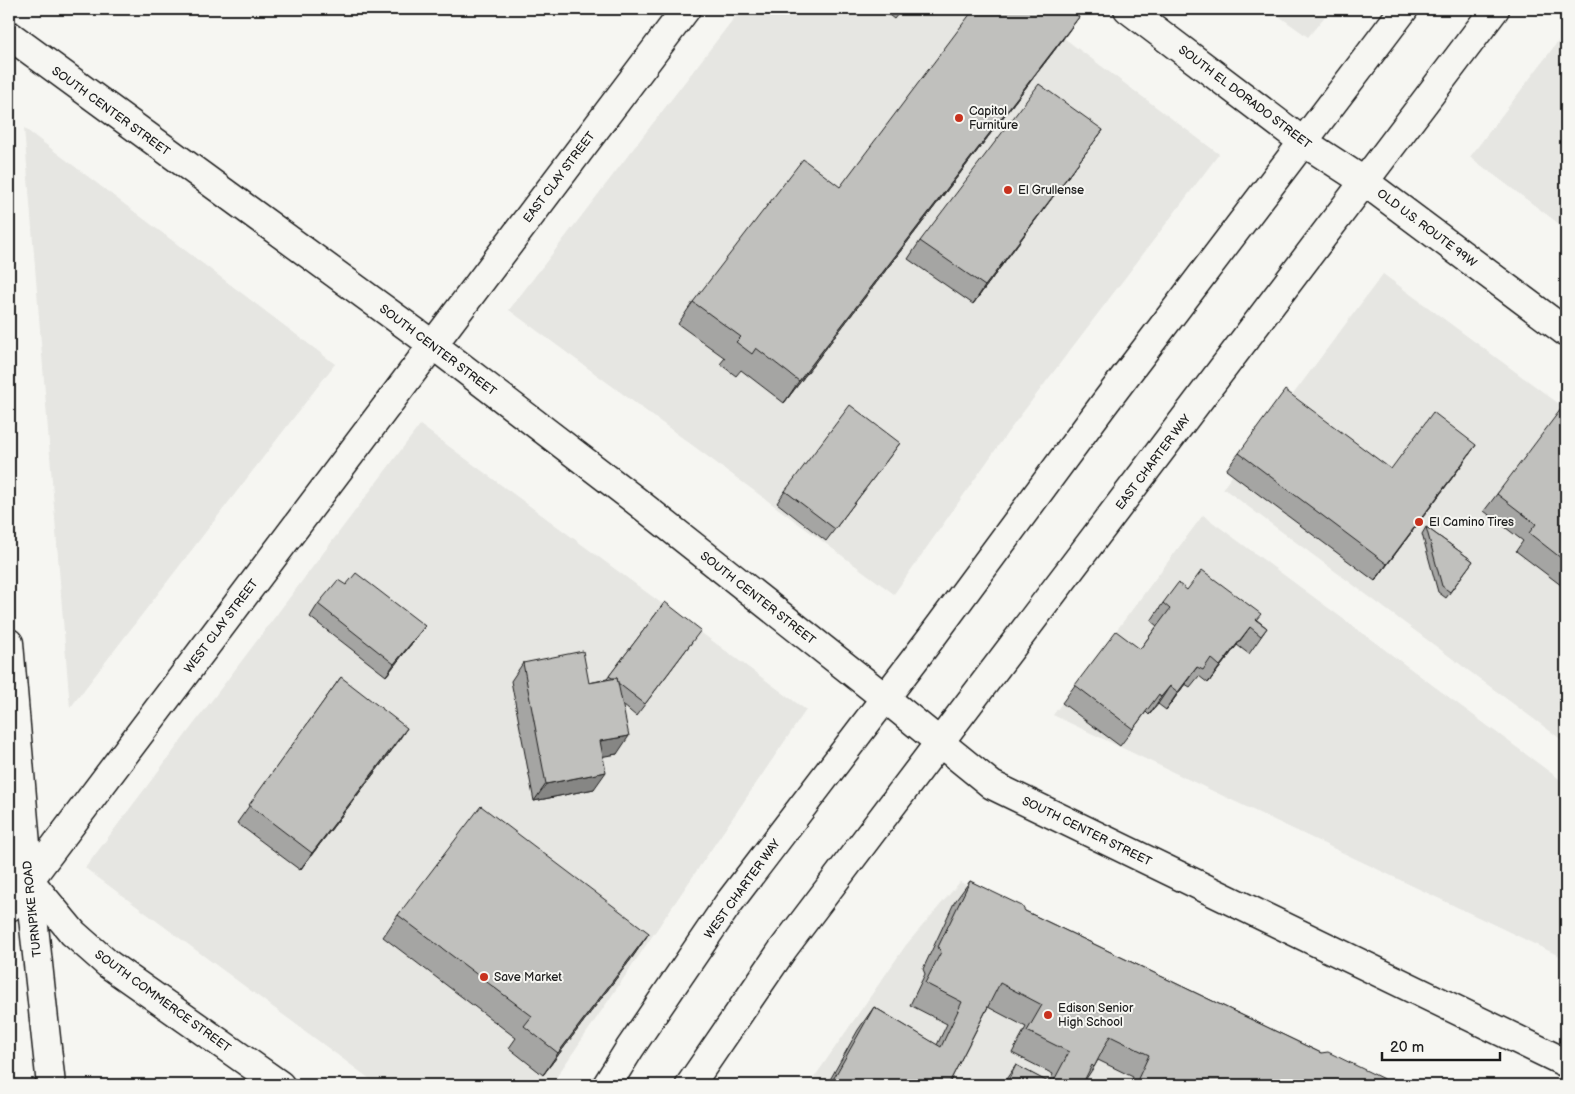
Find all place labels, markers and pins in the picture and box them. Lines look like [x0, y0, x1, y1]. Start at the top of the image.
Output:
place label: Capitol Furniture [969, 104, 1018, 133]
marker: Capitol Furniture [953, 112, 965, 124]
place label: El Grullense [1018, 183, 1084, 198]
marker: El Grullense [1002, 184, 1014, 196]
place label: El Camino Tires [1429, 515, 1514, 530]
marker: El Camino Tires [1413, 516, 1425, 528]
place label: Save Market [494, 970, 562, 985]
marker: Save Market [478, 971, 490, 983]
place label: Edison Senior High School [1058, 1001, 1134, 1030]
marker: Edison Senior High School [1042, 1009, 1054, 1021]

